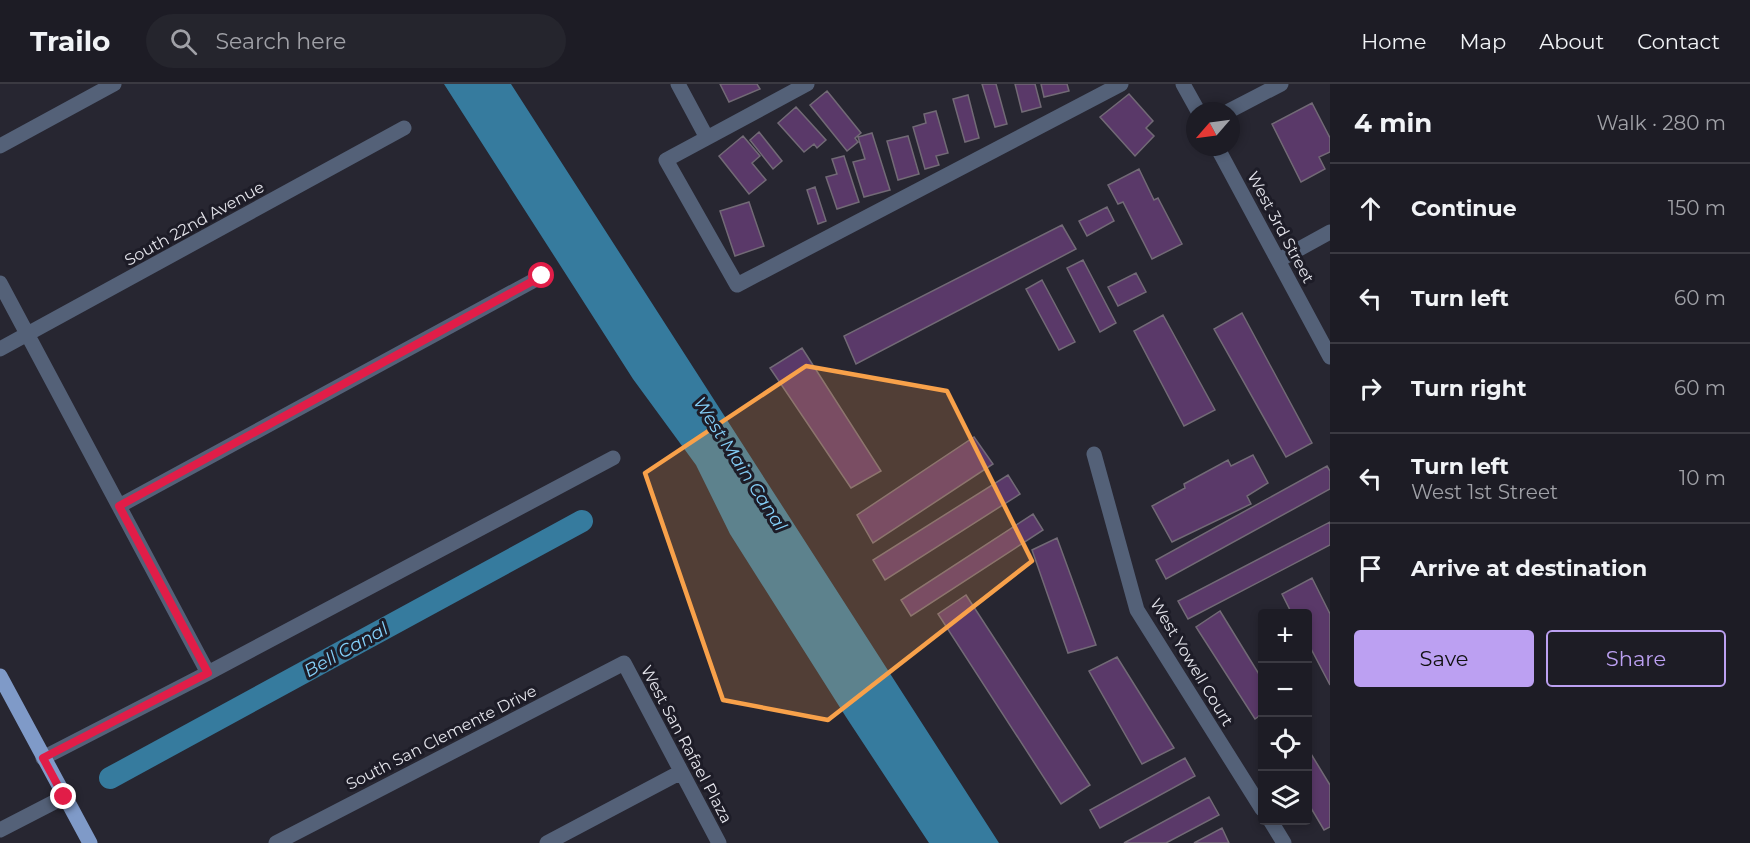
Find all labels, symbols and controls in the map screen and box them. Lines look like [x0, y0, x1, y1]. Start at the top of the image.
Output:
search box [146, 14, 566, 68]
text: Trailo [30, 24, 110, 58]
icon: search [167, 25, 200, 58]
text: Search here [215, 28, 346, 55]
text: Home [1361, 29, 1426, 54]
text: Map [1459, 29, 1506, 54]
text: About [1539, 29, 1604, 54]
text: Contact [1637, 29, 1720, 54]
north arrow [1186, 102, 1240, 156]
text: 4 min [1354, 107, 1432, 139]
text: Walk · 280 m [1596, 111, 1726, 135]
street label: West 3rd Street [1243, 168, 1318, 287]
street label: South 22nd Avenue [121, 177, 267, 270]
icon: ahead [1354, 192, 1387, 225]
text: Continue [1411, 195, 1517, 222]
text: 150 m [1668, 196, 1726, 220]
route start [528, 262, 554, 288]
icon: left [1354, 282, 1387, 315]
text: Turn left [1411, 285, 1509, 312]
text: 60 m [1674, 286, 1726, 310]
icon: right [1354, 372, 1387, 405]
text: Turn right [1411, 375, 1526, 402]
text: 60 m [1674, 376, 1726, 400]
water label: West Main Canal [688, 393, 792, 535]
text: Turn left [1411, 453, 1509, 480]
icon: left [1354, 462, 1387, 495]
text: 10 m [1679, 466, 1726, 490]
text: West 1st Street [1411, 480, 1558, 504]
icon: arrive [1354, 552, 1387, 585]
text: Arrive at destination [1411, 555, 1647, 582]
street label: West Yowell Court [1146, 595, 1237, 730]
map controls [1258, 609, 1312, 825]
button: + [1258, 609, 1312, 663]
water label: Bell Canal [300, 618, 392, 682]
button: Save [1354, 630, 1534, 687]
button: Share [1546, 630, 1726, 687]
street label: West San Rafael Plaza [637, 662, 736, 826]
button: − [1258, 663, 1312, 717]
street label: South San Clemente Drive [343, 681, 540, 794]
button: locate [1258, 717, 1312, 771]
button: layers [1258, 771, 1312, 825]
route end [50, 783, 76, 809]

